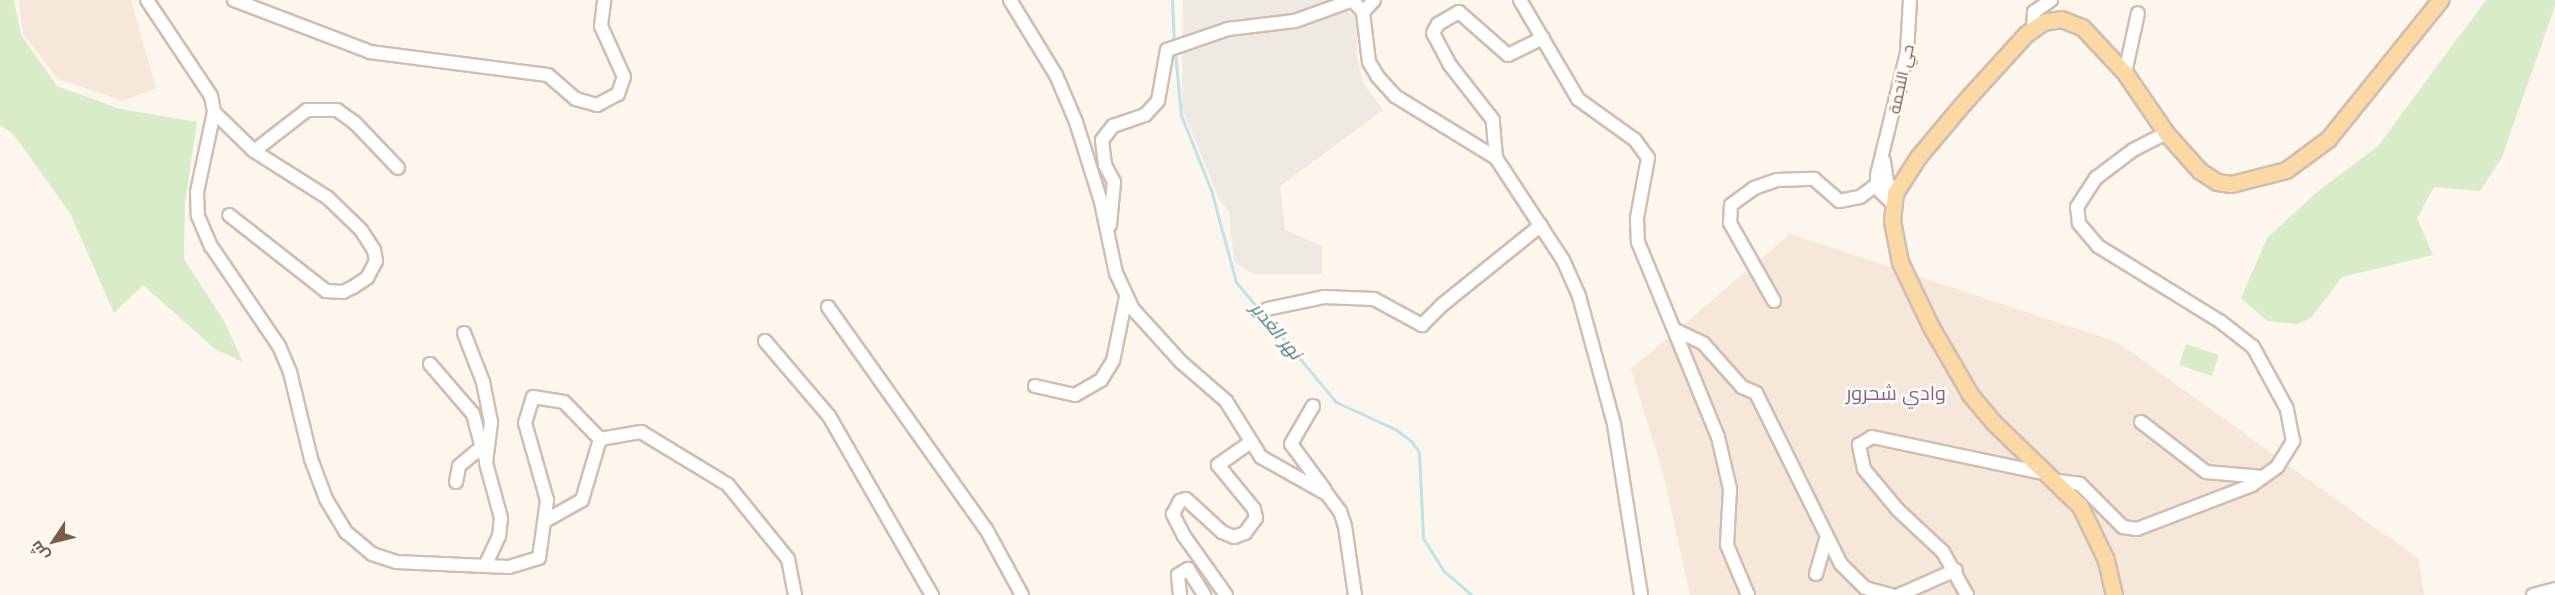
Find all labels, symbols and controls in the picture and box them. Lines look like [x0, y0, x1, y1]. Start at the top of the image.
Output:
street label: حي النجمة [1884, 43, 1918, 115]
water label: نهر الغدير [1246, 298, 1306, 364]
district label: وادي شحرور [1846, 381, 1946, 405]
north arrow [24, 511, 84, 571]
text: ش [25, 537, 53, 565]

